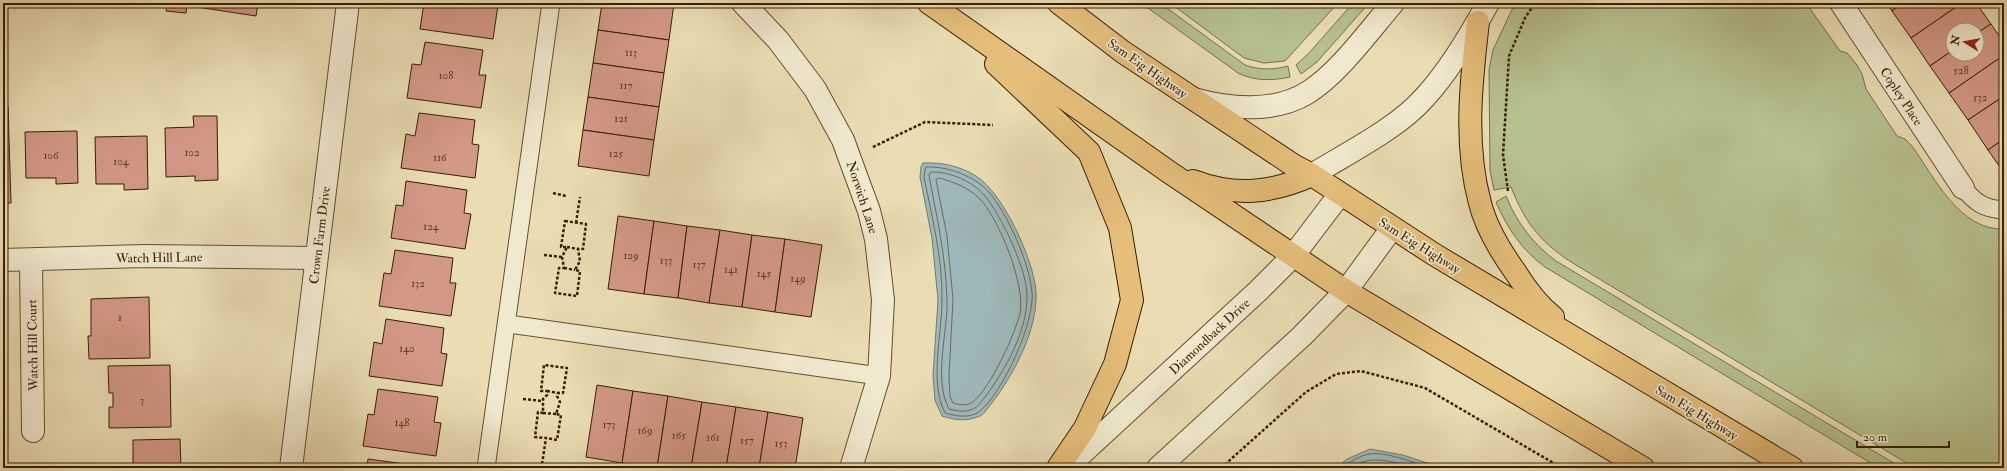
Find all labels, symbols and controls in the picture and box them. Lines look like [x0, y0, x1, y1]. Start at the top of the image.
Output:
north arrow [1945, 22, 1985, 62]
text: N [1948, 33, 1963, 47]
street label: Sam Eig Highway [1104, 35, 1191, 103]
house number: 113 [625, 46, 637, 59]
street label: Copley Place [1876, 64, 1926, 130]
house number: 528 [1953, 64, 1969, 77]
house number: 108 [439, 69, 453, 82]
house number: 117 [620, 79, 632, 92]
house number: 532 [1973, 91, 1988, 104]
house number: 121 [614, 112, 628, 125]
house number: 102 [184, 146, 200, 159]
house number: 125 [609, 147, 623, 160]
house number: 106 [43, 149, 60, 162]
house number: 116 [433, 151, 448, 164]
house number: 104 [113, 155, 130, 168]
street label: Norwich Lane [843, 159, 882, 236]
street label: Crown Farm Drive [306, 185, 334, 285]
street label: Sam Eig Highway [1375, 214, 1464, 278]
house number: 124 [423, 220, 440, 233]
street label: Watch Hill Lane [114, 249, 203, 267]
house number: 129 [623, 249, 639, 262]
house number: 133 [660, 254, 672, 267]
house number: 137 [692, 258, 706, 271]
house number: 141 [724, 263, 738, 276]
house number: 145 [757, 267, 772, 280]
house number: 149 [790, 272, 806, 285]
house number: 132 [411, 277, 425, 290]
street label: Diamondback Drive [1166, 295, 1254, 378]
street label: Watch Hill Court [24, 299, 42, 392]
house number: 1 [118, 311, 122, 324]
house number: 140 [399, 342, 415, 355]
street label: Sam Eig Highway [1652, 382, 1741, 445]
house number: 3 [140, 394, 144, 407]
house number: 148 [394, 416, 410, 429]
house number: 173 [602, 418, 616, 431]
scale bar [1857, 423, 1949, 449]
house number: 169 [637, 424, 653, 437]
house number: 165 [672, 429, 686, 442]
text: 20 m [1863, 430, 1888, 445]
house number: 161 [706, 431, 720, 444]
house number: 157 [740, 434, 754, 447]
house number: 153 [775, 437, 787, 450]

